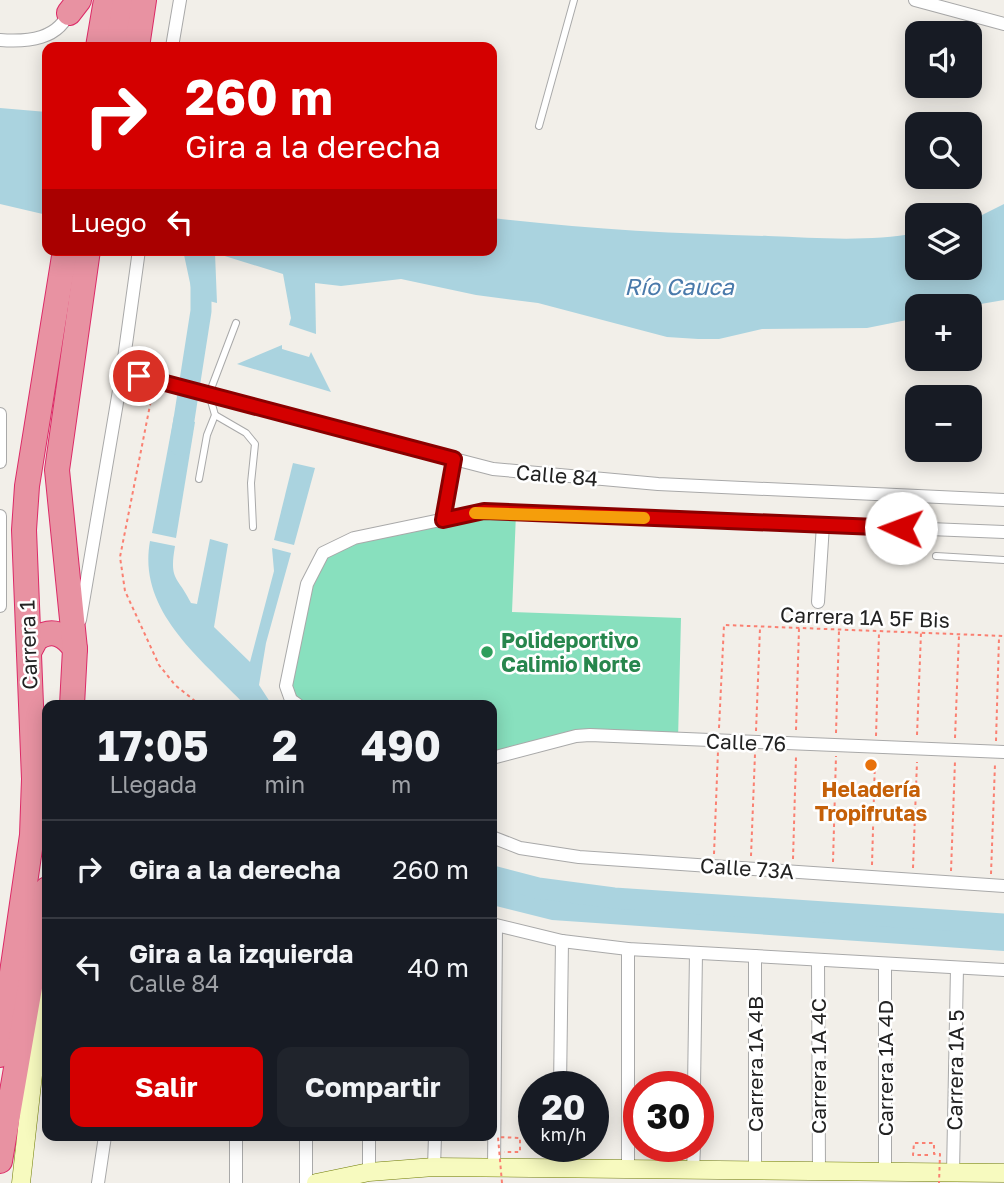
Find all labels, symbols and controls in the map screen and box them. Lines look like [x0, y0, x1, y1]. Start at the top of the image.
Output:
map controls [905, 21, 982, 462]
button: sound [905, 21, 982, 98]
text: 260 m [185, 67, 333, 126]
icon: right [70, 70, 161, 161]
button: search [905, 112, 982, 189]
text: Gira a la derecha [185, 127, 441, 165]
icon: left [161, 203, 199, 241]
button: layers [905, 203, 982, 280]
text: Luego [70, 207, 147, 238]
water label: Río Cauca [624, 272, 735, 300]
button: + [905, 294, 982, 371]
pin [109, 346, 169, 406]
icon: arrive [120, 357, 158, 395]
button: − [905, 385, 982, 462]
street label: Calle 84 [515, 458, 599, 492]
position arrow [864, 491, 938, 565]
street label: Carrera 1 [13, 600, 43, 690]
street label: Carrera 1A 5F Bis [780, 601, 950, 633]
place label: Polideportivo Calimio Norte [501, 627, 641, 677]
marker: Polideportivo Calimio Norte [479, 644, 495, 660]
text: 17:05 [98, 720, 209, 770]
text: 2 [272, 720, 298, 770]
text: 490 [361, 720, 441, 770]
street label: Calle 76 [705, 728, 787, 756]
marker: Heladería Tropifrutas [863, 757, 879, 773]
text: Llegada [109, 770, 197, 798]
text: min [264, 770, 305, 798]
text: m [391, 770, 411, 798]
place label: Heladería Tropifrutas [815, 776, 928, 826]
icon: right [70, 850, 108, 888]
street label: Calle 73A [699, 852, 795, 884]
text: Gira a la derecha [129, 854, 341, 885]
text: 260 m [393, 854, 469, 885]
text: Gira a la izquierda [129, 938, 353, 969]
icon: left [70, 948, 108, 986]
text: 40 m [408, 952, 469, 983]
text: Calle 84 [129, 969, 219, 997]
street label: Carrera 1A 4B [742, 996, 768, 1132]
street label: Carrera 1A 4C [805, 998, 831, 1134]
street label: Carrera 1A 4D [872, 1000, 898, 1136]
street label: Carrera 1A 5 [941, 1009, 969, 1131]
button: Salir [70, 1047, 263, 1127]
button: Compartir [277, 1047, 469, 1127]
speed limit sign: 30 [623, 1071, 714, 1162]
text: 20 [541, 1086, 586, 1128]
text: km/h [541, 1123, 586, 1145]

